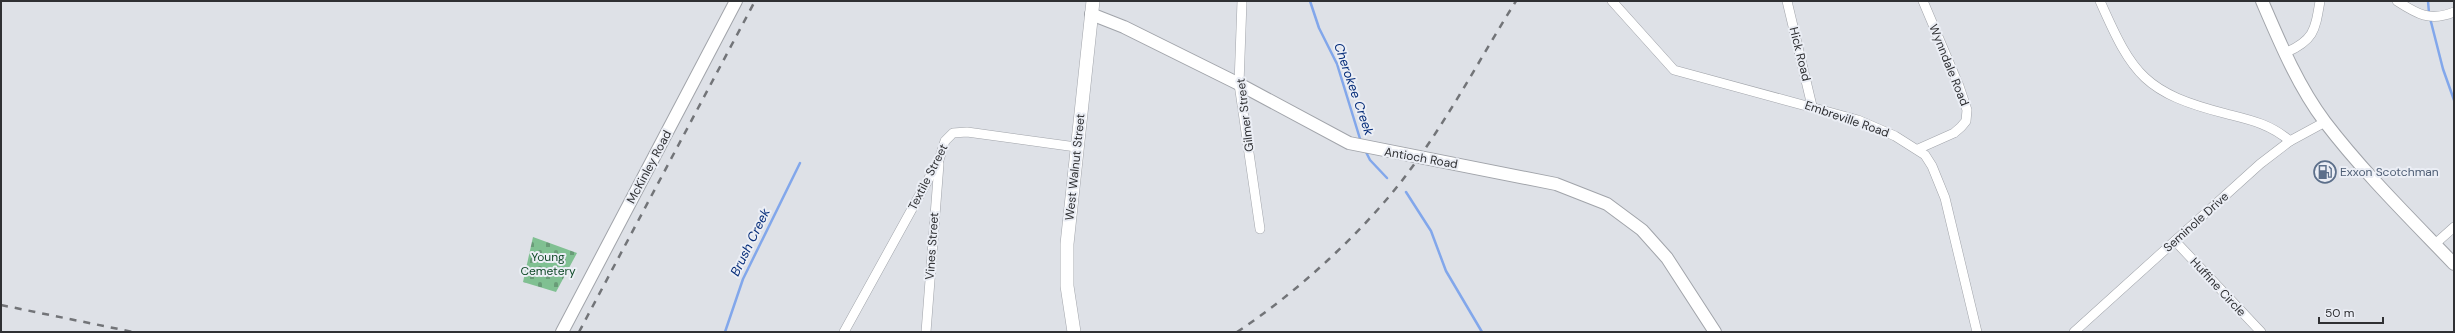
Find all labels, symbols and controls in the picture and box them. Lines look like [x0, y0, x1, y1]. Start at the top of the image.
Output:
street label: Wynndale Road [1925, 22, 1973, 108]
street label: Hick Road [1786, 25, 1814, 83]
water label: Cherokee Creek [1330, 40, 1378, 138]
street label: Gilmer Street [1233, 77, 1257, 153]
street label: Embreville Road [1803, 97, 1891, 141]
street label: West Walnut Street [1061, 112, 1089, 221]
street label: McKinley Road [623, 128, 675, 206]
street label: Textile Street [904, 141, 952, 213]
street label: Antioch Road [1383, 144, 1459, 172]
fuel station icon: Exxon Scotchman [2312, 159, 2338, 185]
place label: Exxon Scotchman [2340, 164, 2439, 180]
street label: Seminole Drive [2160, 188, 2232, 256]
water label: Brush Creek [726, 205, 774, 279]
street label: Vines Street [922, 211, 942, 280]
park label: Young Cemetery [520, 249, 576, 279]
street label: Huffine Circle [2187, 254, 2249, 320]
scale bar [2319, 299, 2383, 325]
text: 50 m [2325, 305, 2354, 321]

